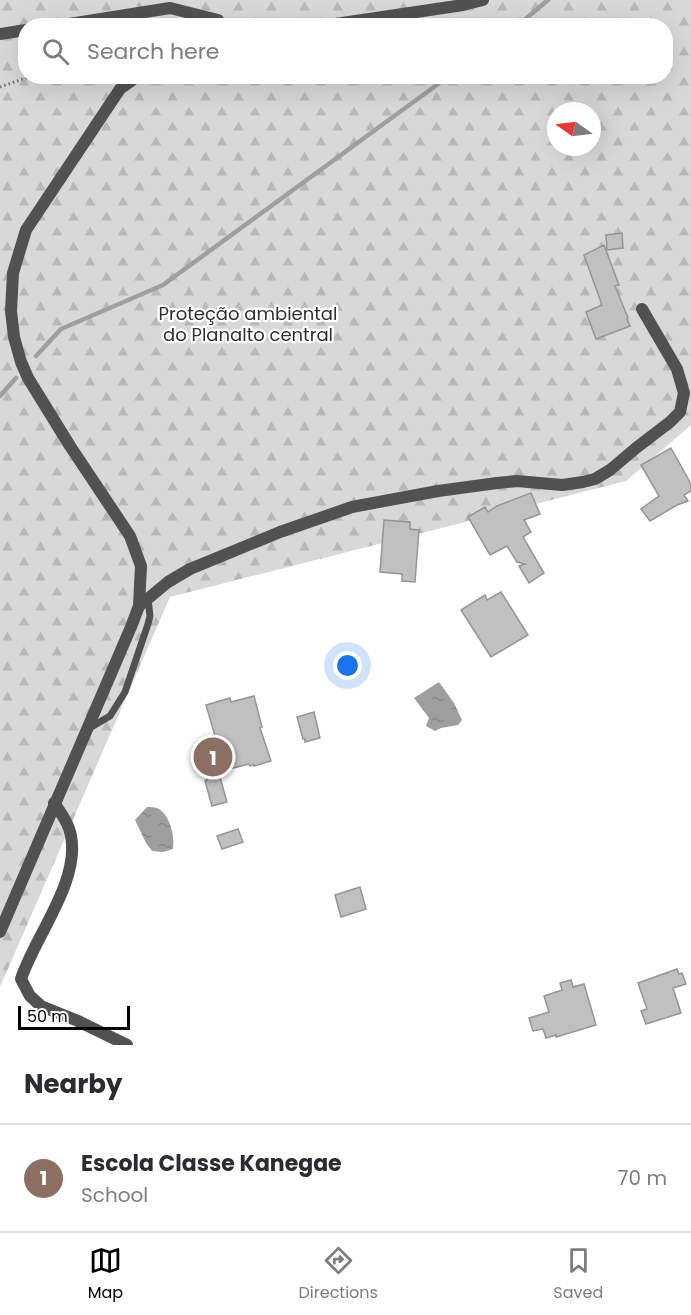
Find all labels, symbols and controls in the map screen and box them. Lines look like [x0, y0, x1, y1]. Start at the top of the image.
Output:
search box [18, 18, 673, 84]
icon: search [39, 35, 72, 68]
text: Search here [87, 36, 220, 67]
north arrow [547, 102, 601, 156]
park label: Proteção ambiental do Planalto central [159, 301, 337, 347]
your location [333, 651, 362, 680]
pin: 1 [194, 734, 232, 780]
scale bar [18, 1003, 130, 1030]
text: 50 m [27, 1005, 68, 1028]
text: Nearby [24, 1066, 122, 1102]
text: Escola Classe Kanegae [81, 1148, 342, 1179]
text: 1 [40, 1164, 47, 1192]
text: 70 m [618, 1164, 667, 1192]
text: School [81, 1181, 148, 1209]
tab: Map [88, 1244, 123, 1305]
tab: Directions [299, 1244, 378, 1305]
tab: Saved [553, 1244, 603, 1305]

